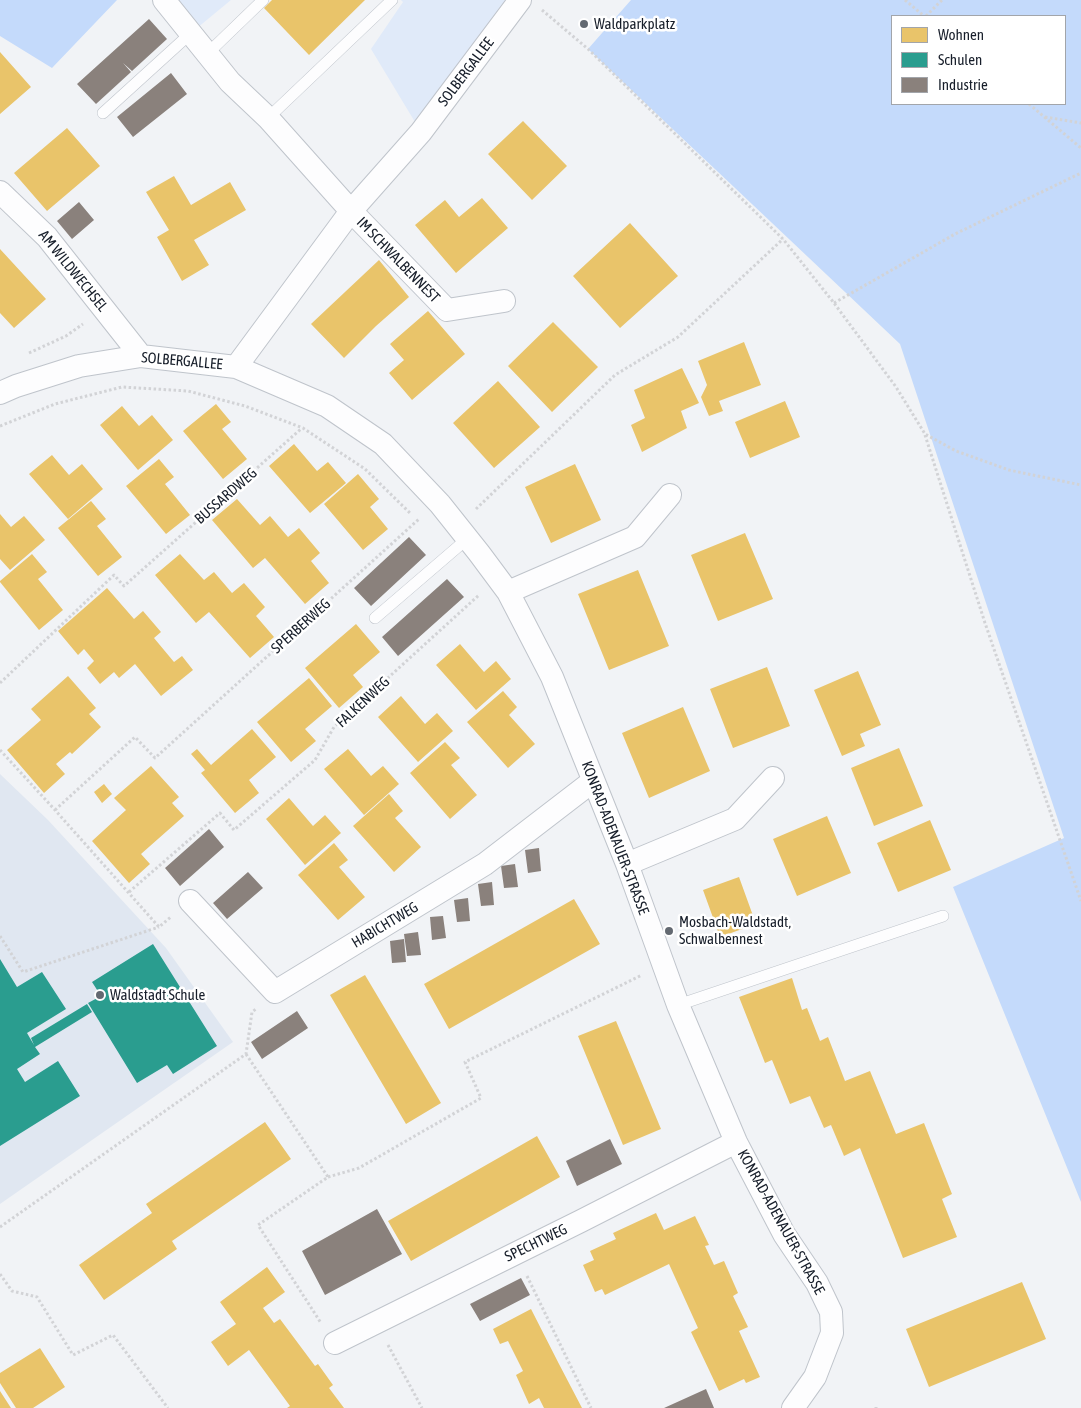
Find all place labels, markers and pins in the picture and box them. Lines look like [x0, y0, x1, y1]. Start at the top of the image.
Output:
place label: Waldparkplatz [594, 15, 675, 33]
marker: Waldparkplatz [578, 18, 590, 30]
place label: Mosbach-Waldstadt, Schwalbennest [679, 913, 791, 948]
marker: Mosbach-Waldstadt, Schwalbennest [663, 925, 675, 937]
place label: Waldstadt Schule [110, 986, 205, 1004]
marker: Waldstadt Schule [94, 989, 106, 1001]

